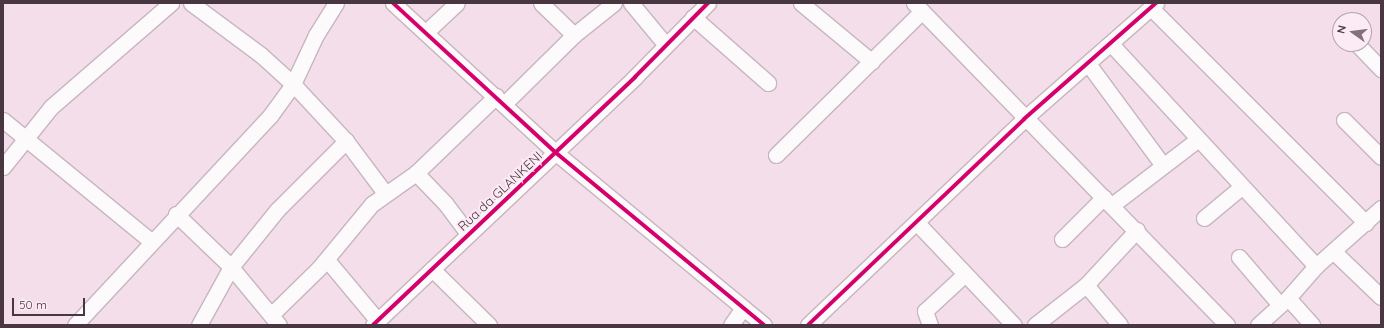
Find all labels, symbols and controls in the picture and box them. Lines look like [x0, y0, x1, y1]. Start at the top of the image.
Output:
north arrow [1332, 12, 1372, 52]
text: N [1334, 24, 1349, 35]
street label: Rua da GLANKENI [455, 148, 545, 234]
scale bar [14, 290, 87, 316]
text: 50 m [19, 297, 47, 312]

